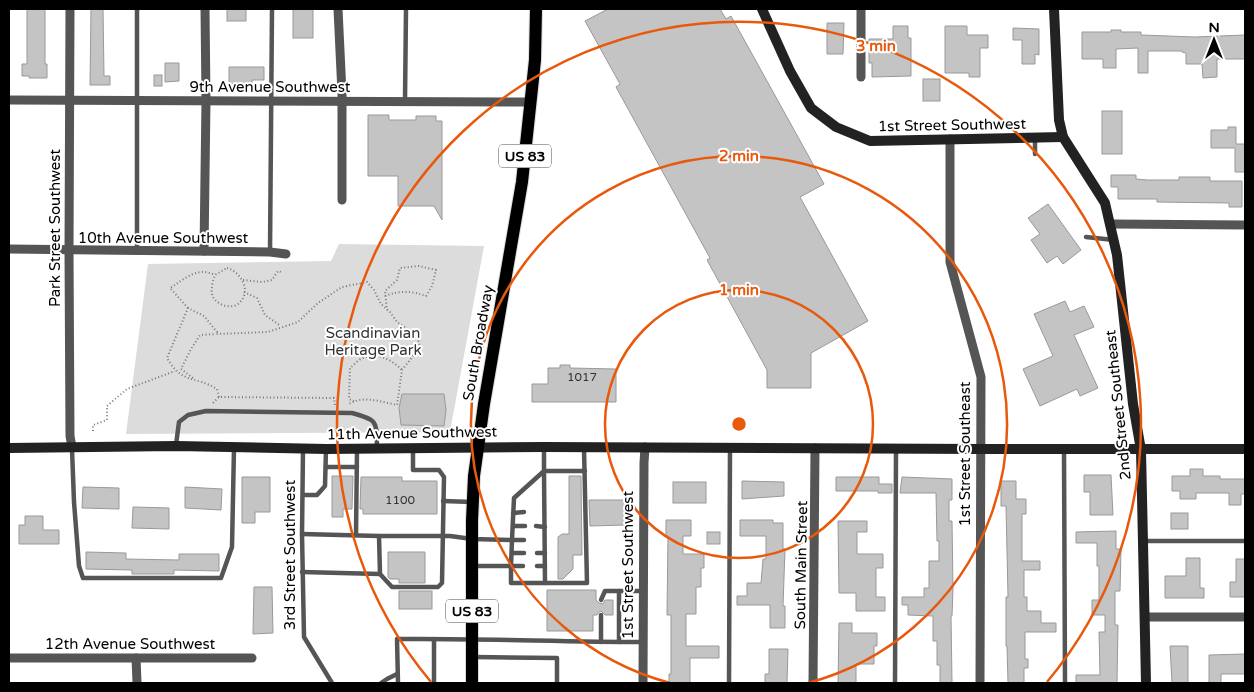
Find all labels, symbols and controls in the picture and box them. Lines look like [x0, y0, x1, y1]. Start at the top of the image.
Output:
north arrow [1189, 15, 1239, 65]
text: N [1208, 19, 1220, 36]
text: 3 min [856, 37, 896, 55]
street label: 9th Avenue Southwest [189, 78, 351, 96]
street label: 1st Street Southwest [878, 115, 1027, 135]
road number: US 83 [499, 144, 551, 168]
text: 2 min [719, 147, 759, 165]
street label: Park Street Southwest [46, 149, 64, 307]
street label: 10th Avenue Southwest [78, 229, 249, 247]
text: 1 min [719, 281, 759, 299]
street label: South Broadway [459, 284, 497, 402]
park label: Scandinavian Heritage Park [324, 324, 422, 359]
street label: 2nd Street Southeast [1101, 329, 1135, 481]
house number: 1017 [567, 370, 597, 384]
street label: 1st Street Southeast [956, 381, 974, 527]
centre of rings [730, 415, 748, 433]
street label: 11th Avenue Southwest [327, 423, 498, 443]
street label: 3rd Street Southwest [281, 480, 299, 630]
street label: 1st Street Southwest [619, 491, 637, 639]
house number: 1100 [385, 493, 416, 507]
street label: South Main Street [791, 500, 811, 630]
road number: US 83 [446, 600, 498, 622]
street label: 12th Avenue Southwest [45, 635, 216, 653]

